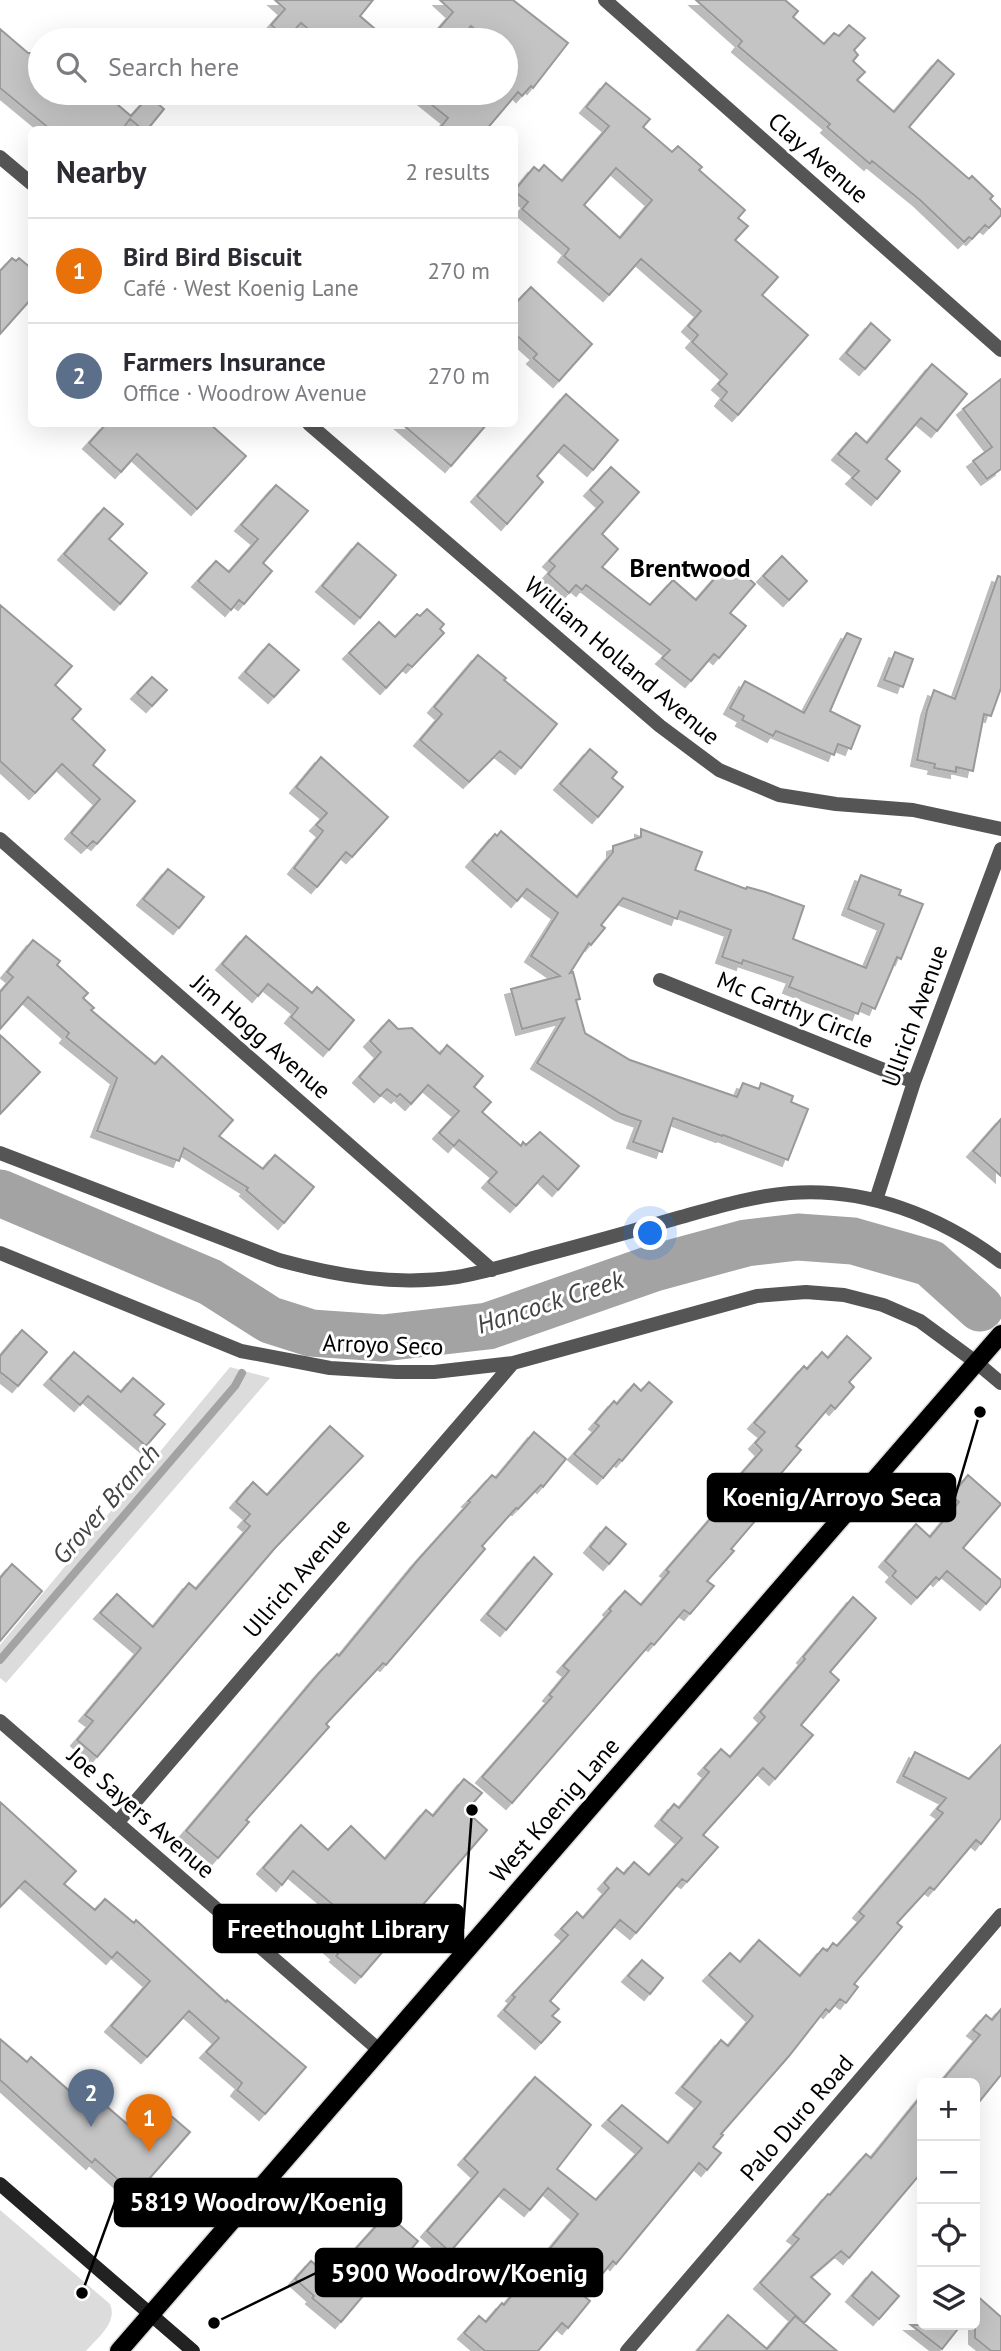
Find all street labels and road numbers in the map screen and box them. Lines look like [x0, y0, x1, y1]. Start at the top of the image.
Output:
street label: Clay Avenue [762, 105, 875, 210]
street label: William Holland Avenue [518, 570, 727, 752]
street label: Ullrich Avenue [875, 941, 955, 1091]
street label: Mc Carthy Circle [712, 964, 878, 1055]
street label: Jim Hogg Avenue [184, 967, 337, 1106]
street label: Arroyo Seco [322, 1327, 444, 1362]
street label: Ullrich Avenue [236, 1511, 357, 1644]
street label: West Koenig Lane [483, 1731, 626, 1889]
street label: Joe Sayers Avenue [61, 1740, 221, 1885]
street label: Palo Duro Road [733, 2048, 860, 2187]

